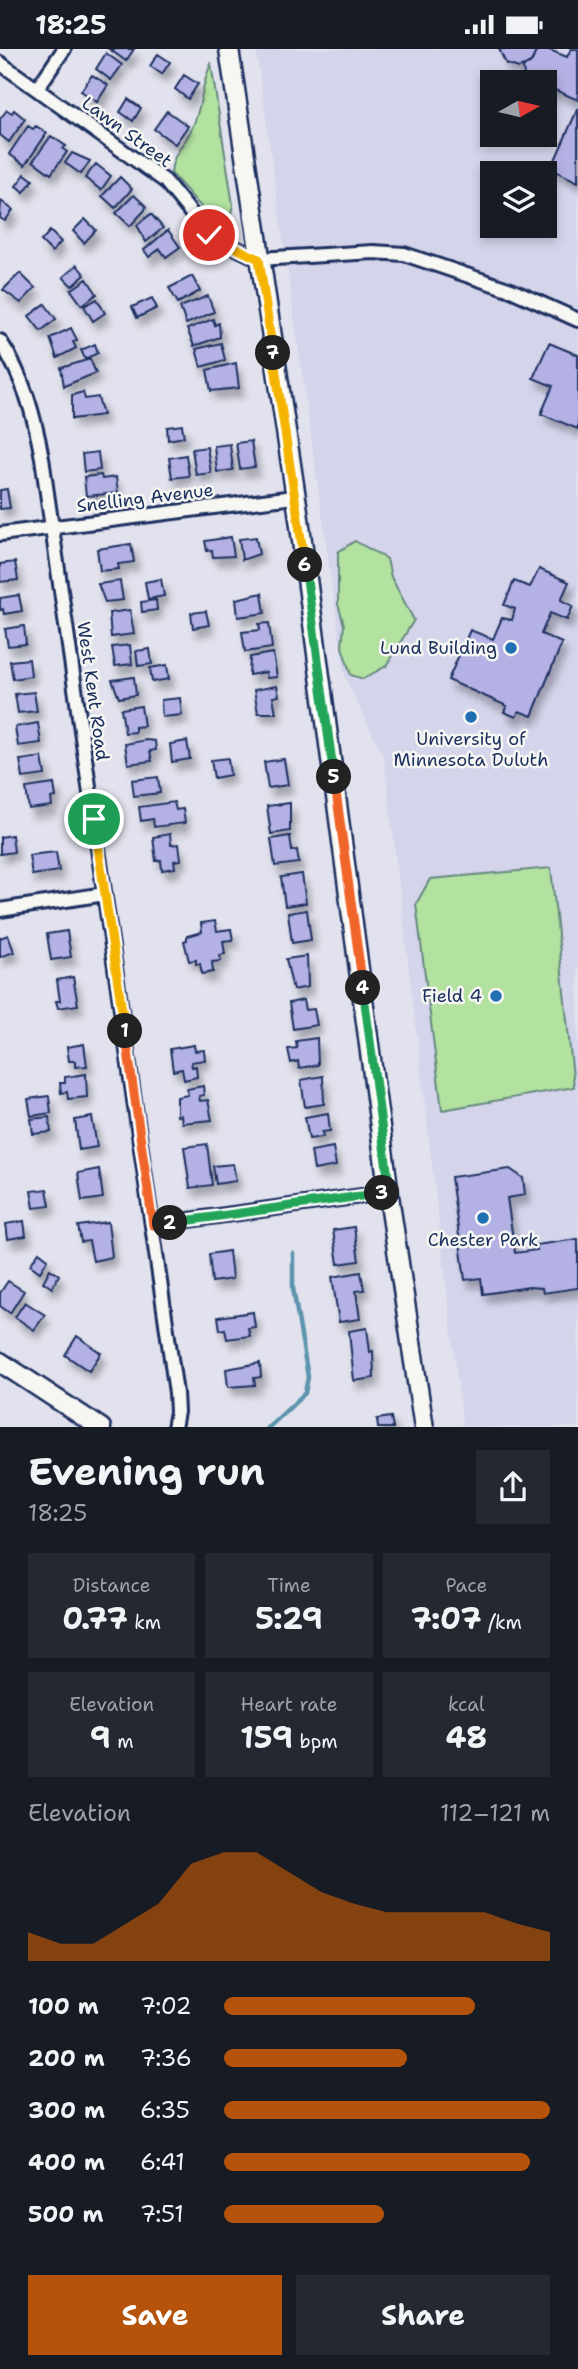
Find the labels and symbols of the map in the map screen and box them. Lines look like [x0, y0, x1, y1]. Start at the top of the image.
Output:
north arrow [480, 70, 556, 147]
street label: Lawn Street [77, 91, 177, 173]
pin [179, 205, 239, 265]
pin: 7 [256, 335, 290, 371]
street label: Snelling Avenue [75, 478, 215, 518]
pin: 6 [288, 547, 322, 583]
street label: West Kent Road [71, 620, 115, 762]
place label: Lund Building [380, 636, 497, 660]
marker: Lund Building [503, 640, 519, 656]
marker: University of Minnesota Duluth [463, 709, 479, 725]
place label: University of Minnesota Duluth [394, 727, 548, 772]
pin: 5 [316, 759, 352, 795]
pin [64, 789, 124, 849]
pin: 4 [346, 971, 380, 1005]
place label: Field 4 [422, 984, 482, 1008]
marker: Field 4 [488, 988, 504, 1004]
pin: 1 [108, 1013, 142, 1049]
pin: 3 [364, 1175, 400, 1211]
pin: 2 [152, 1205, 188, 1241]
marker: Chester Park [475, 1210, 491, 1226]
place label: Chester Park [428, 1228, 538, 1252]

